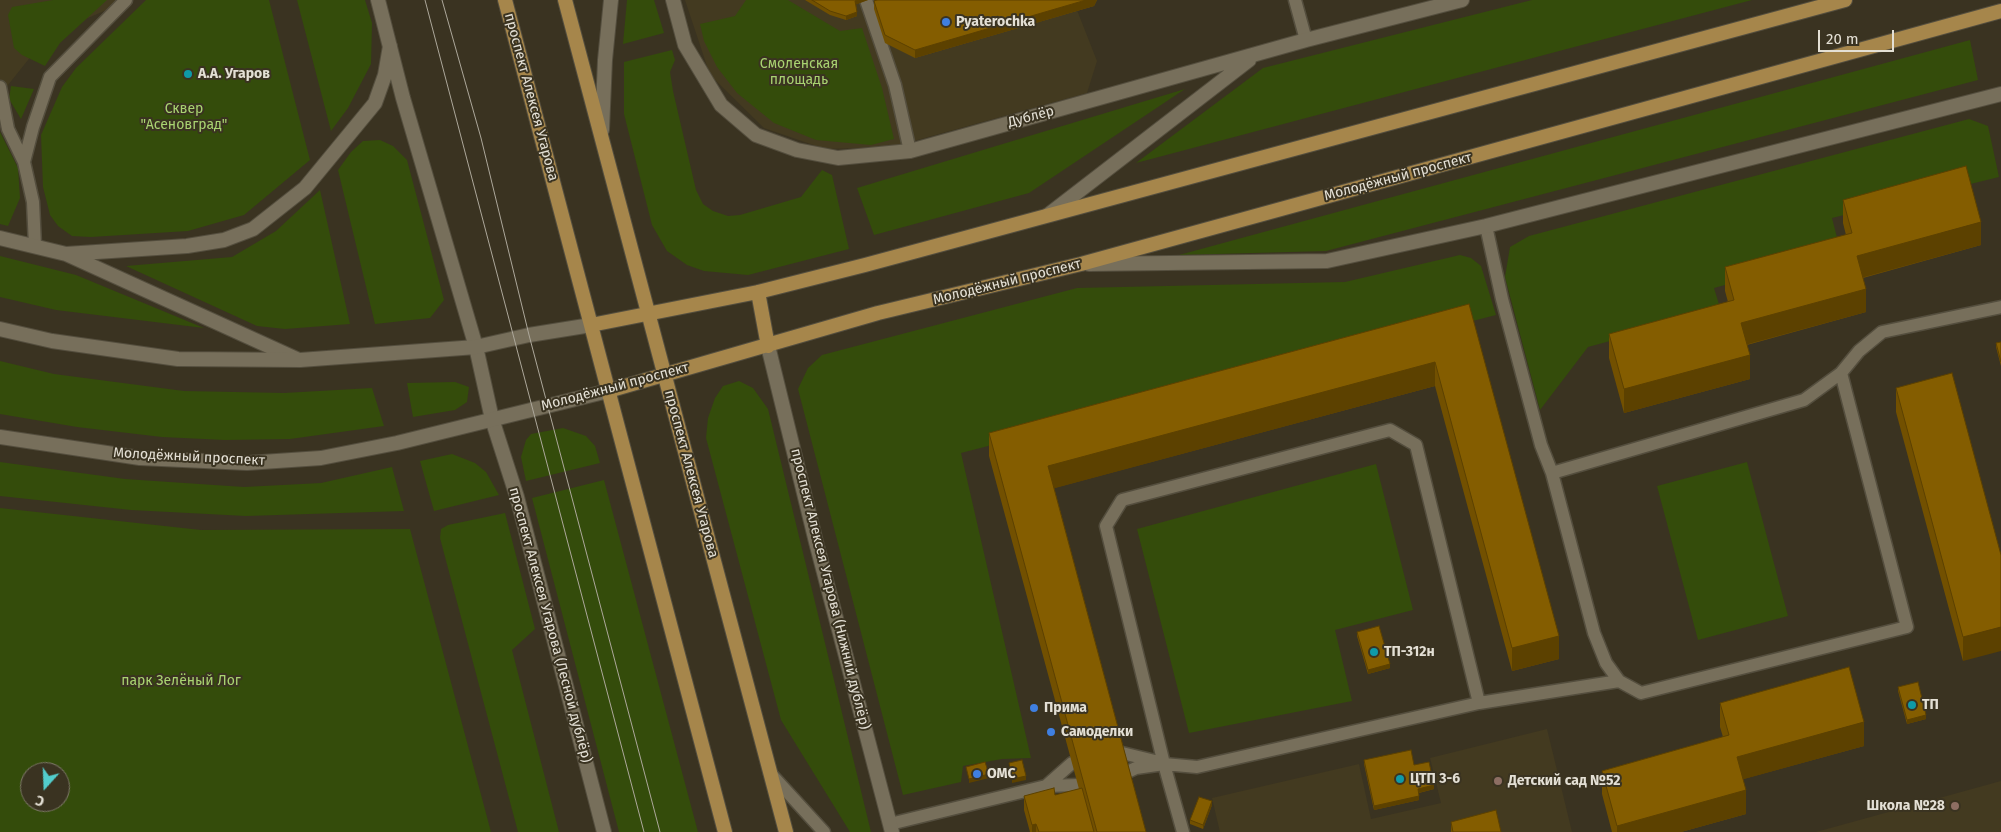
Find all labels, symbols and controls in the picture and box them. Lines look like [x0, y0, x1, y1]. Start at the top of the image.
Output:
street label: проспект Алексея Угарова [501, 11, 561, 183]
place label: Pyaterochka [956, 14, 1035, 30]
marker: Pyaterochka [940, 16, 952, 28]
scale bar [1821, 20, 1897, 52]
text: 20 m [1826, 30, 1859, 48]
park label: Смоленская площадь [760, 56, 838, 88]
place label: А.А. Угаров [198, 66, 270, 82]
marker: А.А. Угаров [182, 68, 194, 80]
park label: Сквер "Асеновград" [141, 101, 227, 134]
street label: Дублёр [1006, 103, 1056, 131]
street label: Молодёжный проспект [1322, 149, 1474, 205]
street label: Молодёжный проспект [931, 255, 1083, 309]
street label: Молодёжный проспект [539, 359, 691, 415]
street label: проспект Алексея Угарова [661, 388, 721, 560]
street label: Молодёжный проспект [113, 445, 265, 469]
street label: проспект Алексея Угарова (Нижний дублёр) [787, 447, 873, 731]
street label: проспект Алексея Угарова (Лесной дублёр) [505, 485, 595, 765]
place label: ТП-312н [1384, 644, 1435, 660]
marker: ТП-312н [1368, 646, 1380, 658]
park label: парк Зелёный Лог [121, 673, 241, 689]
place label: ТП [1922, 697, 1939, 713]
marker: ТП [1906, 699, 1918, 711]
place label: Прима [1044, 700, 1087, 716]
marker: Прима [1028, 702, 1040, 714]
place label: Самоделки [1061, 724, 1133, 740]
marker: Самоделки [1045, 726, 1057, 738]
north arrow [20, 762, 70, 812]
place label: ОМС [987, 766, 1015, 782]
marker: ОМС [971, 768, 983, 780]
place label: ЦТП 3-6 [1410, 771, 1460, 787]
marker: ЦТП 3-6 [1394, 773, 1406, 785]
place label: Детский сад №52 [1508, 773, 1620, 789]
marker: Детский сад №52 [1492, 775, 1504, 787]
text: С [33, 791, 47, 810]
place label: Школа №28 [1867, 798, 1945, 814]
marker: Школа №28 [1949, 800, 1961, 812]

